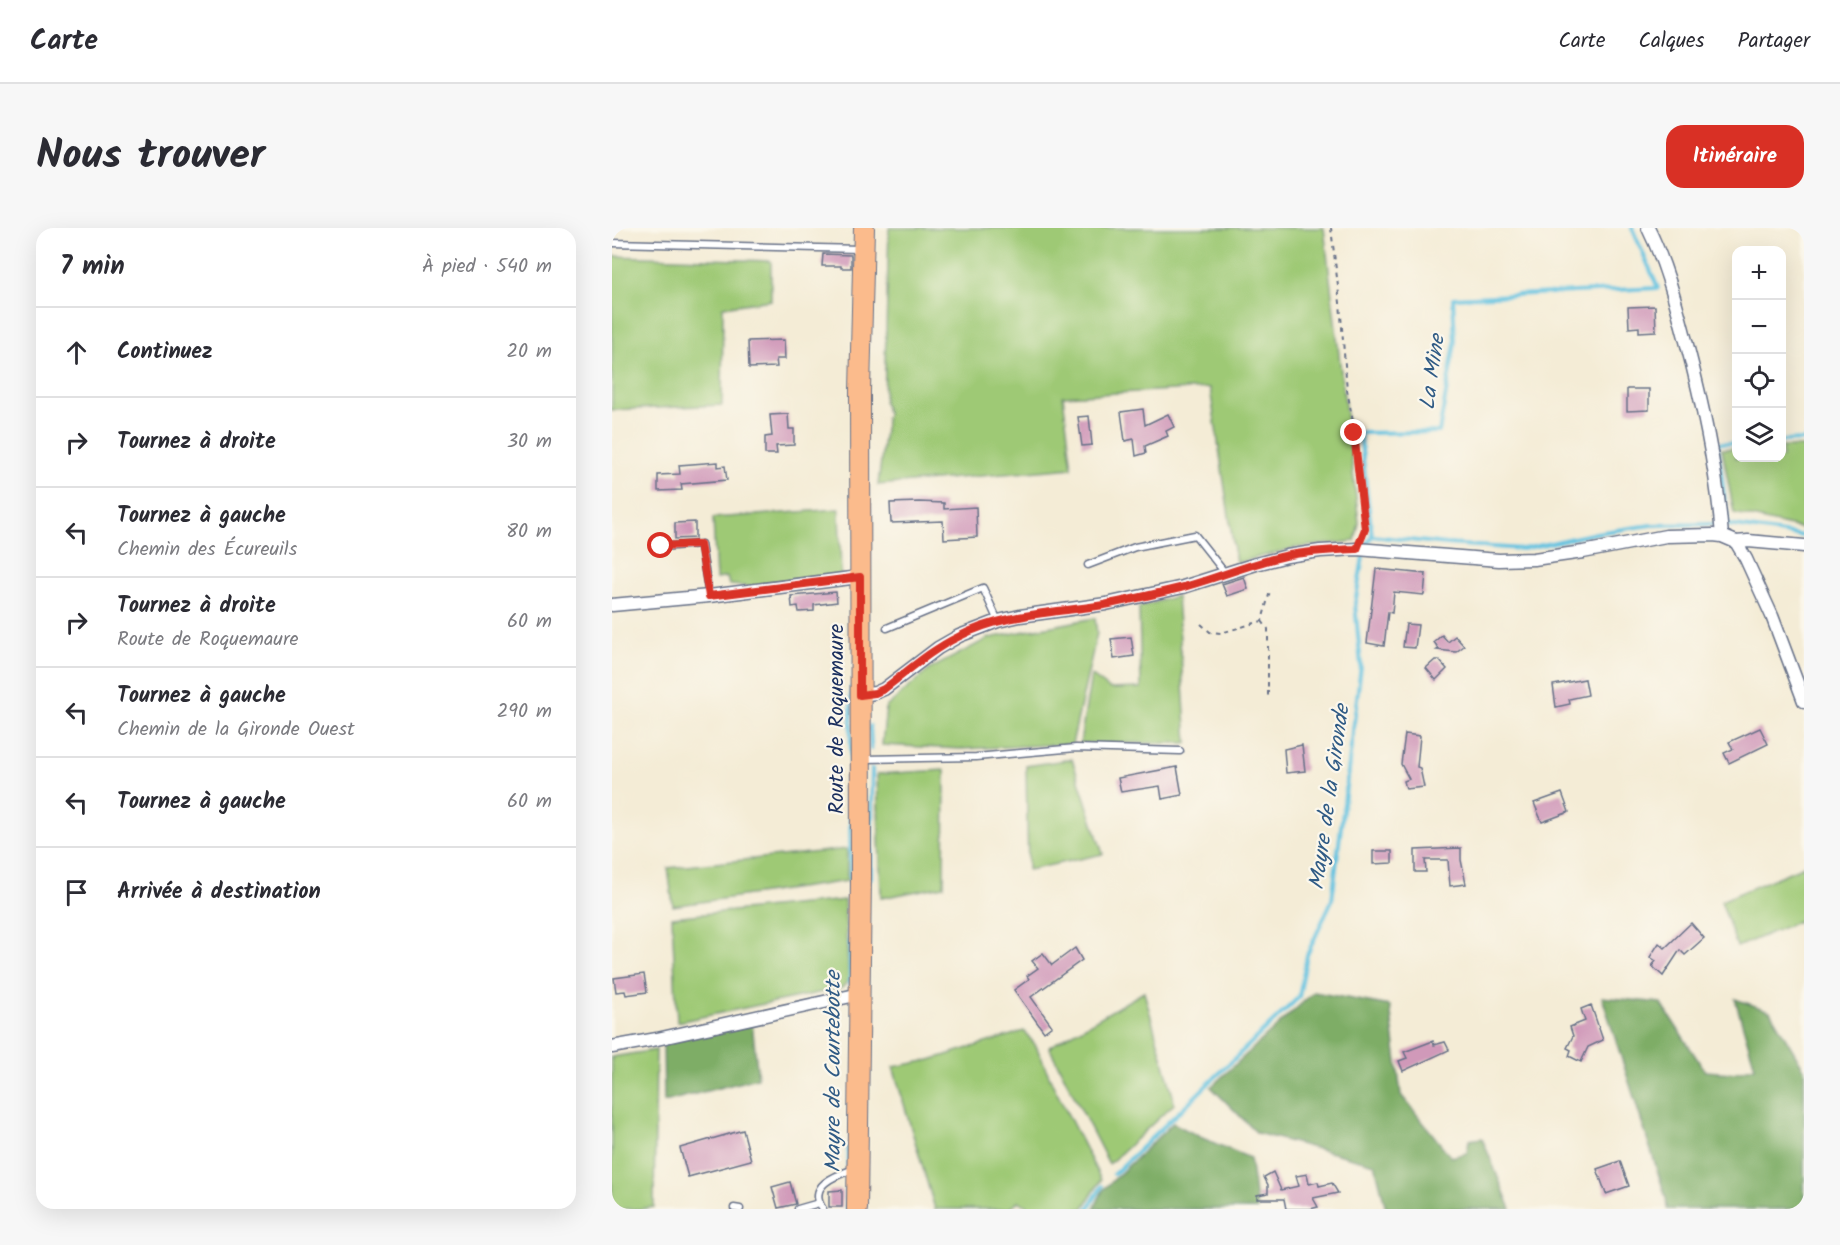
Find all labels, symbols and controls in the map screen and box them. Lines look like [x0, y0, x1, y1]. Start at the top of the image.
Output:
text: Carte [30, 19, 98, 64]
text: Carte [1558, 25, 1605, 58]
text: Calques [1638, 25, 1704, 58]
text: Partager [1737, 25, 1810, 58]
text: Nous trouver [36, 123, 265, 190]
button: Itinéraire [1666, 125, 1804, 188]
text: 7 min [60, 246, 125, 288]
map controls [1732, 246, 1786, 462]
button: + [1732, 246, 1786, 300]
text: À pied · 540 m [422, 251, 552, 283]
button: − [1732, 300, 1786, 354]
water label: La Mine [1411, 331, 1456, 412]
text: Continuez [117, 335, 213, 370]
icon: ahead [60, 336, 93, 369]
text: 20 m [506, 336, 552, 368]
button: locate [1732, 354, 1786, 408]
button: layers [1732, 408, 1786, 462]
route end [1340, 419, 1366, 445]
text: Tournez à droite [117, 425, 276, 460]
icon: right [60, 426, 93, 459]
text: 30 m [507, 426, 552, 458]
text: Tournez à gauche [117, 499, 286, 534]
icon: left [60, 516, 93, 549]
text: 80 m [506, 516, 552, 548]
route start [647, 532, 673, 558]
text: Chemin des Écureuils [117, 534, 297, 566]
text: Tournez à droite [117, 589, 276, 624]
icon: right [60, 606, 93, 639]
text: 60 m [507, 606, 552, 638]
street label: Route de Roquemaure [821, 623, 854, 814]
text: Route de Roquemaure [117, 624, 299, 656]
text: Tournez à gauche [117, 679, 286, 714]
icon: left [60, 696, 93, 729]
text: 290 m [497, 696, 552, 728]
water label: Mayre de la Gironde [1300, 700, 1361, 892]
text: Chemin de la Gironde Ouest [117, 714, 355, 746]
text: Tournez à gauche [117, 785, 286, 820]
icon: left [60, 786, 93, 819]
text: 60 m [507, 786, 552, 818]
text: Arrivée à destination [117, 875, 321, 910]
icon: arrive [60, 876, 93, 909]
water label: Mayre de Courtebotte [817, 969, 852, 1173]

